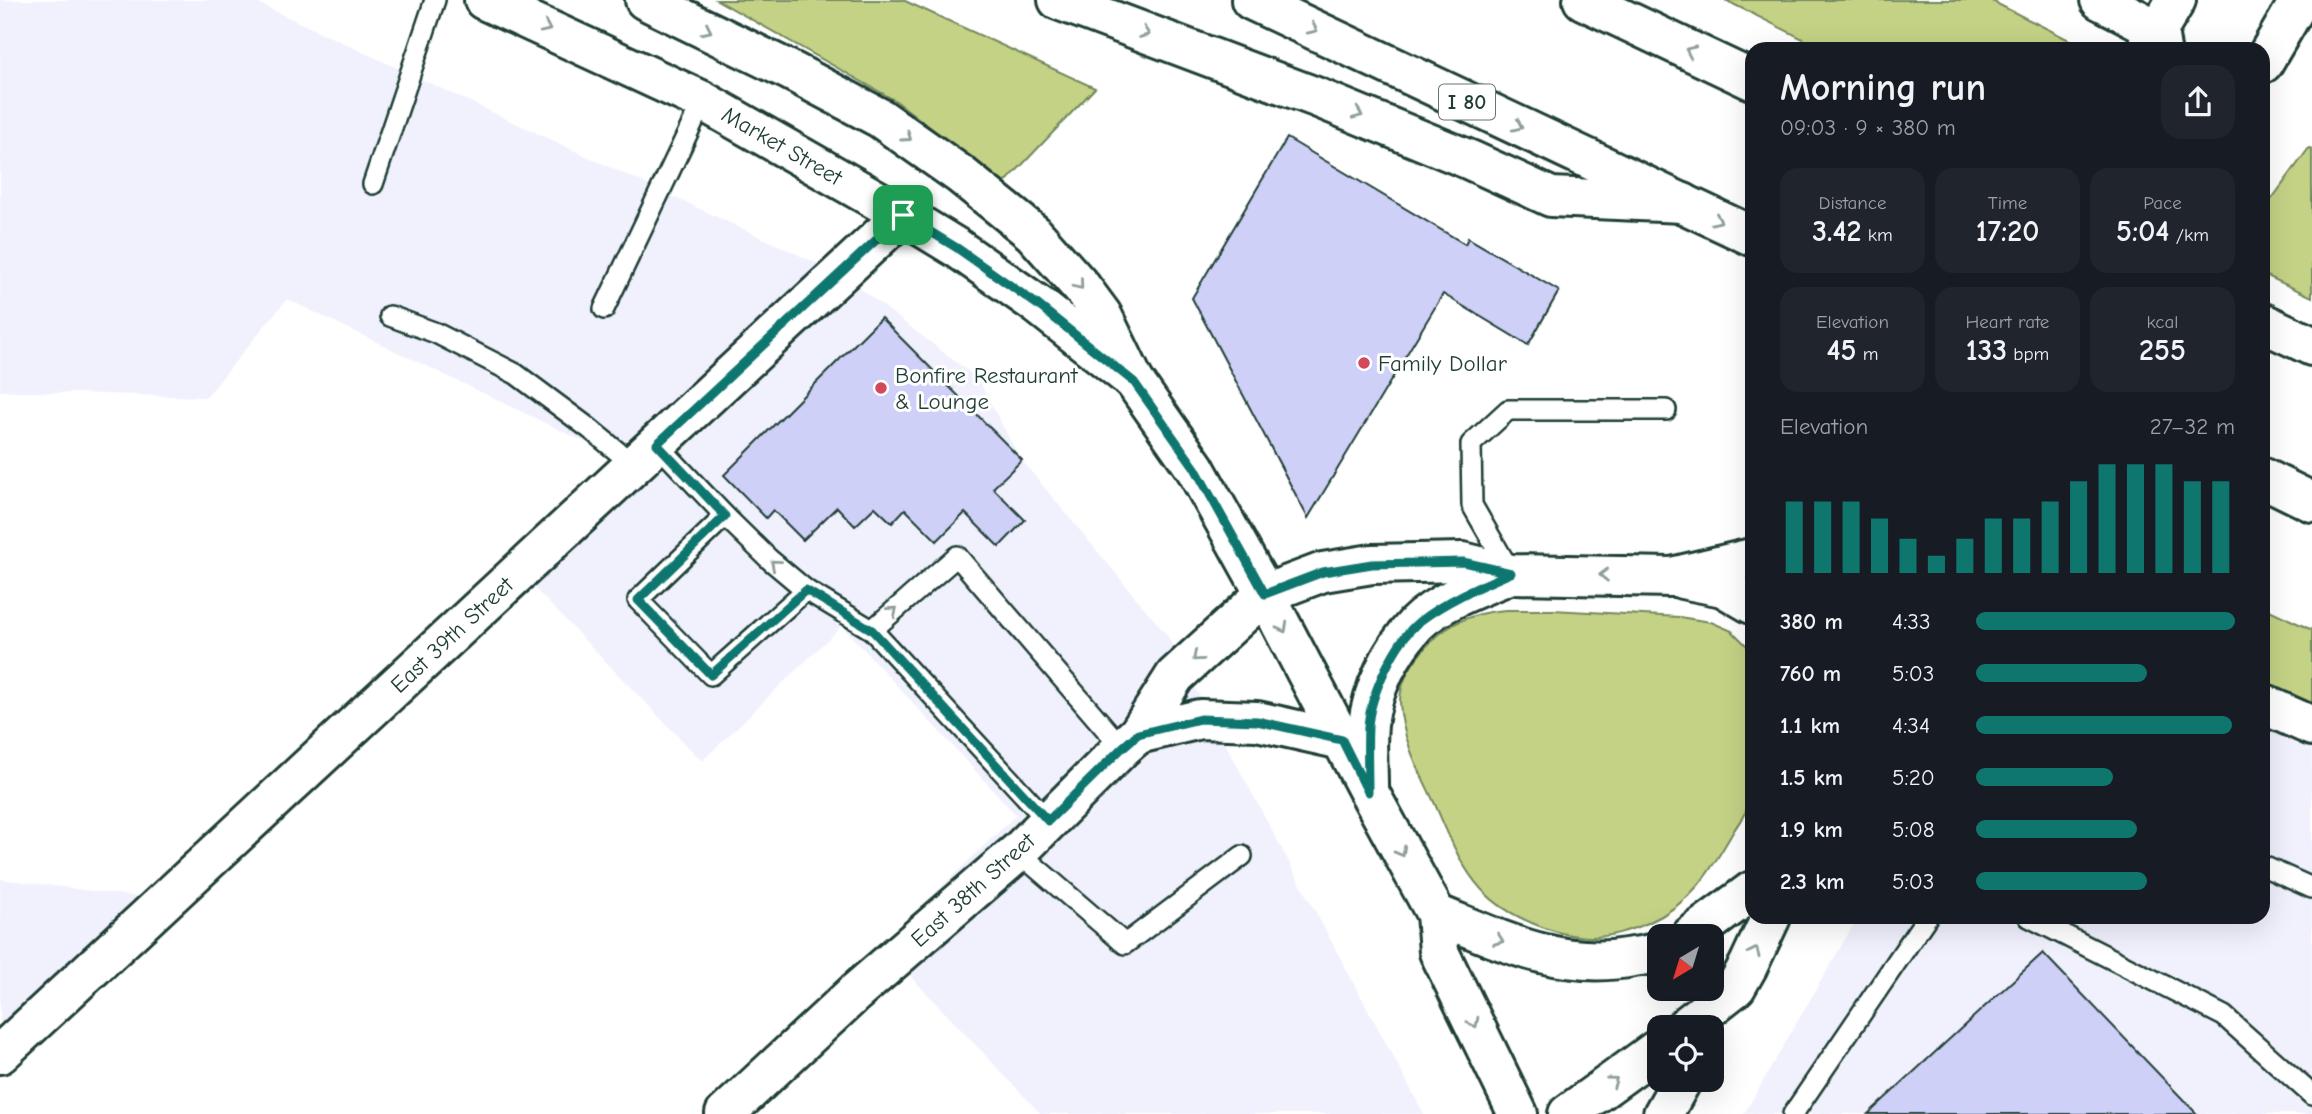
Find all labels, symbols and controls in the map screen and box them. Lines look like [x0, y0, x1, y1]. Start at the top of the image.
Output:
one-way arrow [539, 20, 552, 34]
one-way arrow [1305, 21, 1318, 35]
one-way arrow [700, 22, 712, 36]
one-way arrow [1139, 24, 1151, 38]
one-way arrow [1685, 45, 1697, 59]
button: share [2161, 65, 2235, 139]
text: Morning run [1780, 66, 1986, 110]
road number: I 80 [1439, 84, 1495, 119]
street label: Market Street [717, 101, 848, 192]
one-way arrow [1351, 105, 1363, 119]
text: 09:03 · 9 × 380 m [1780, 114, 1956, 141]
one-way arrow [1511, 118, 1524, 132]
one-way arrow [899, 129, 912, 141]
pin [873, 185, 933, 245]
text: Distance [1818, 192, 1887, 214]
text: Time [1988, 192, 2027, 214]
text: Pace [2143, 192, 2182, 214]
icon: arrive [884, 196, 922, 234]
one-way arrow [1710, 211, 1722, 225]
text: 3.42 [1812, 214, 1861, 249]
text: 17:20 [1976, 214, 2039, 249]
text: 5:04 [2116, 214, 2169, 249]
text: km [1861, 224, 1893, 246]
text: /km [2169, 224, 2209, 246]
one-way arrow [1071, 276, 1083, 289]
text: Elevation [1816, 311, 1889, 333]
text: Heart rate [1966, 311, 2049, 333]
text: kcal [2147, 311, 2178, 333]
text: 45 [1826, 333, 1856, 368]
text: 133 [1966, 333, 2007, 368]
text: 255 [2139, 333, 2186, 368]
text: m [1856, 343, 1879, 365]
text: bpm [2007, 343, 2049, 365]
place label: Family Dollar [1378, 350, 1508, 377]
marker: Family Dollar [1356, 355, 1372, 371]
place label: Bonfire Restaurant & Lounge [895, 362, 1079, 415]
marker: Bonfire Restaurant & Lounge [873, 380, 889, 396]
text: Elevation [1780, 413, 1868, 440]
text: 27–32 m [2150, 413, 2235, 440]
one-way arrow [771, 560, 784, 572]
one-way arrow [1598, 568, 1609, 583]
street label: East 39th Street [385, 570, 520, 699]
one-way arrow [885, 607, 898, 619]
text: 380 m [1780, 608, 1843, 635]
text: 4:33 [1892, 608, 1931, 635]
one-way arrow [1275, 621, 1288, 633]
one-way arrow [1192, 649, 1205, 661]
text: 760 m [1780, 660, 1841, 687]
text: 5:03 [1892, 660, 1934, 687]
text: 1.1 km [1780, 712, 1840, 739]
text: 4:34 [1892, 712, 1930, 739]
text: 1.5 km [1780, 764, 1843, 791]
text: 5:20 [1892, 764, 1935, 791]
text: 1.9 km [1780, 816, 1843, 843]
text: 5:08 [1892, 816, 1934, 843]
street label: East 38th Street [906, 826, 1042, 953]
one-way arrow [1393, 844, 1406, 857]
text: 2.3 km [1780, 868, 1845, 895]
text: 5:03 [1892, 868, 1934, 895]
north arrow [1647, 924, 1724, 1001]
map controls [1647, 924, 1724, 1092]
one-way arrow [1492, 931, 1504, 945]
one-way arrow [1746, 947, 1760, 959]
button: locate [1647, 1015, 1724, 1092]
one-way arrow [1465, 1016, 1479, 1028]
one-way arrow [1605, 1077, 1618, 1089]

